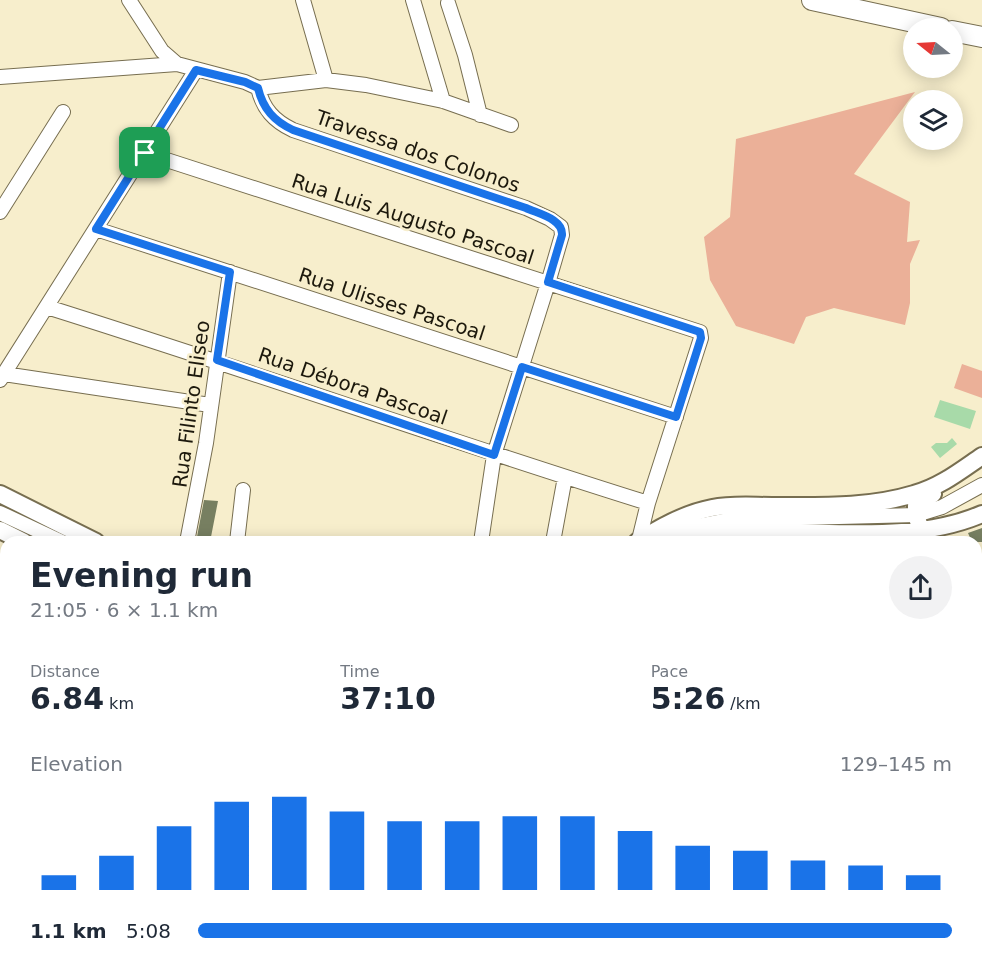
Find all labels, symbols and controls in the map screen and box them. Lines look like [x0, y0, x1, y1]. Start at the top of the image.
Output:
north arrow [903, 18, 963, 78]
map controls [903, 18, 963, 150]
button: layers [903, 90, 963, 150]
street label: Travessa dos Colonos [312, 104, 523, 197]
pin [119, 127, 170, 178]
icon: arrive [128, 136, 161, 169]
street label: Rua Luis Augusto Pascoal [289, 168, 537, 270]
street label: Rua Ulisses Pascoal [296, 262, 488, 346]
street label: Rua Filinto Eliseo [167, 319, 215, 489]
street label: Rua Débora Pascoal [255, 342, 451, 430]
text: Evening run [30, 556, 253, 595]
button: share [889, 556, 952, 619]
text: 21:05 · 6 × 1.1 km [30, 598, 218, 622]
text: Distance [30, 662, 100, 681]
text: Time [340, 662, 379, 681]
text: Pace [651, 662, 688, 681]
text: 6.84 [30, 681, 104, 716]
text: 37:10 [340, 681, 436, 716]
text: 5:26 [651, 681, 725, 716]
text: km [104, 694, 134, 713]
text: /km [725, 694, 761, 713]
text: Elevation [30, 752, 123, 776]
text: 129–145 m [840, 752, 952, 776]
text: 1.1 km [30, 919, 107, 943]
text: 5:08 [126, 919, 171, 943]

